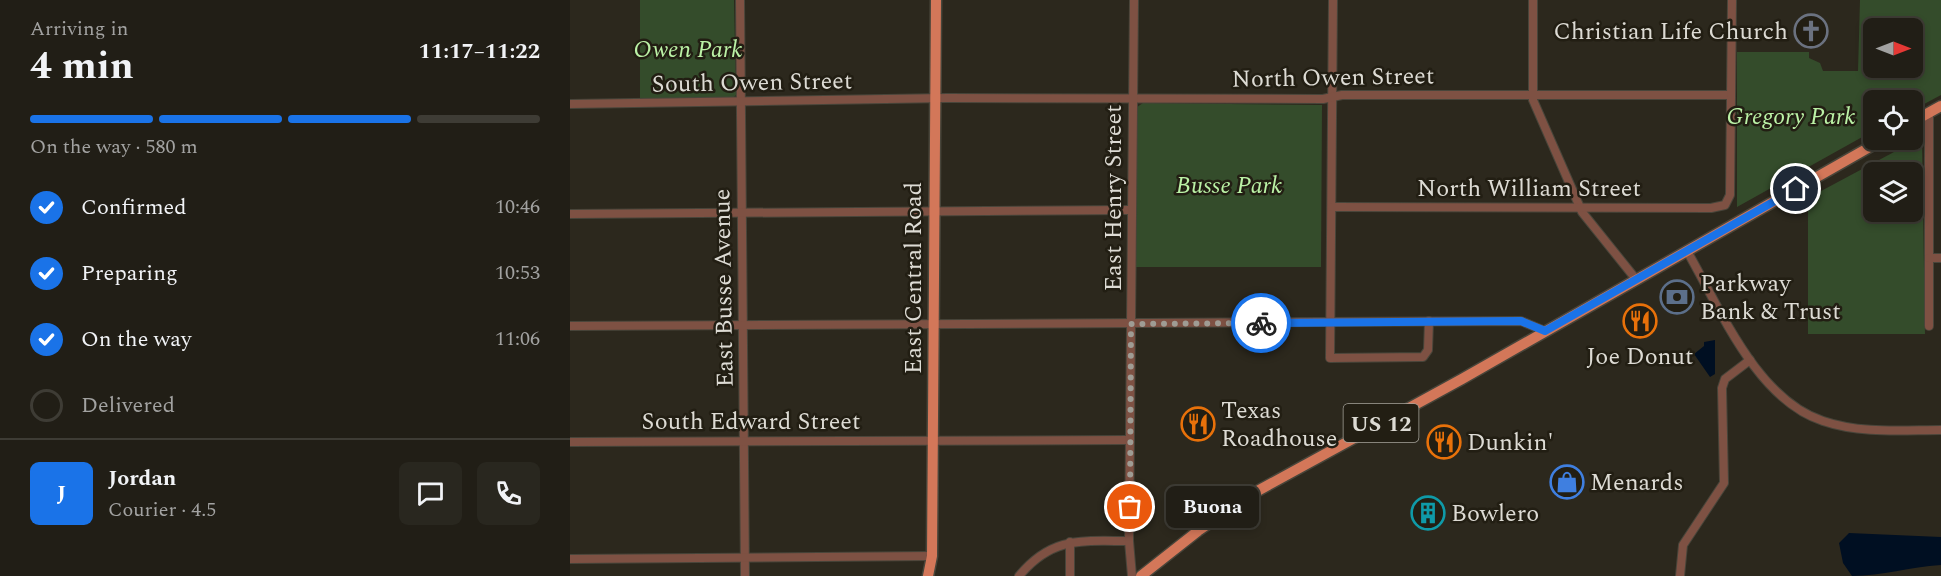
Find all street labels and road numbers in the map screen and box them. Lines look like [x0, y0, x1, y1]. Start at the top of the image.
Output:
street label: North Owen Street [1231, 58, 1435, 98]
street label: South Owen Street [651, 63, 853, 103]
street label: East Henry Street [1096, 104, 1132, 292]
street label: North William Street [1417, 171, 1641, 207]
street label: East Central Road [896, 182, 932, 374]
street label: East Busse Avenue [704, 188, 744, 388]
street label: South Edward Street [642, 404, 860, 440]
road number: US 12 [1344, 404, 1418, 442]

